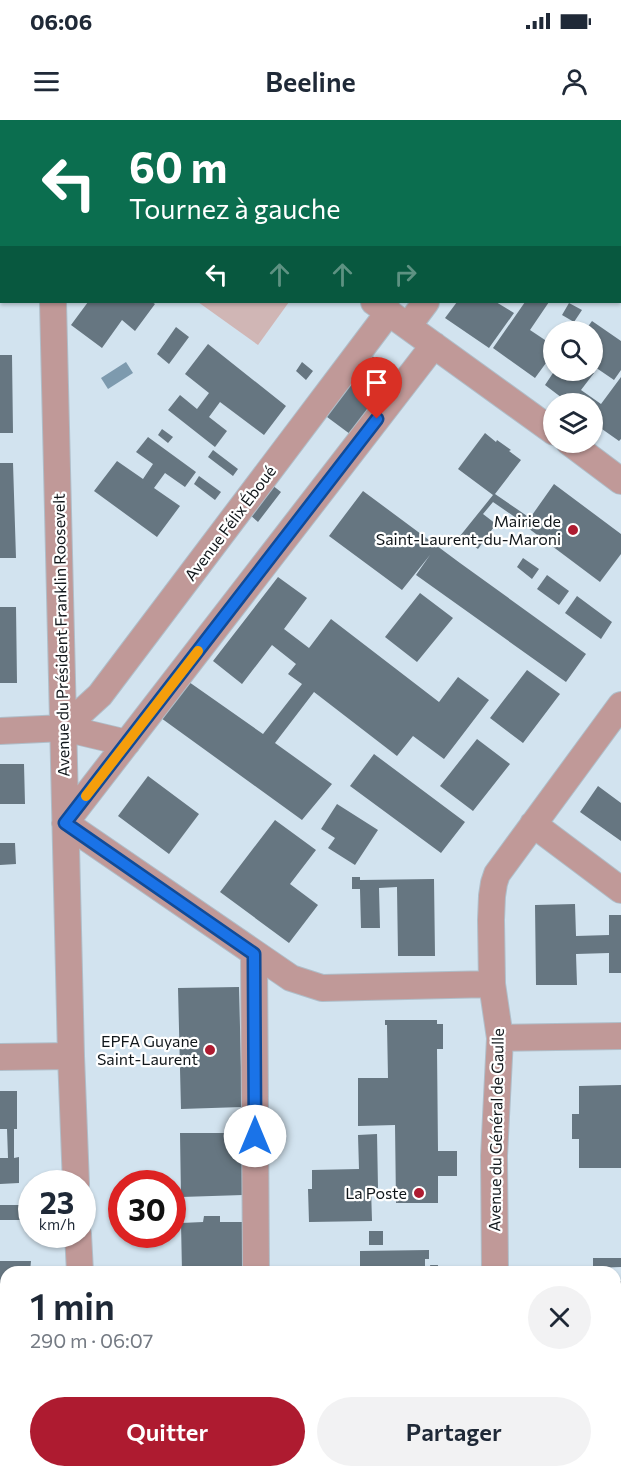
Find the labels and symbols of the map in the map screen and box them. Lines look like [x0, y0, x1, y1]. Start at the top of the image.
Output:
pin [351, 357, 402, 419]
street label: Avenue Félix Éboué [180, 461, 279, 584]
street label: Avenue du Président Franklin Roosevelt [49, 493, 72, 777]
place label: Mairie de Saint-Laurent-du-Maroni [376, 511, 561, 548]
marker: Mairie de Saint-Laurent-du-Maroni [566, 523, 580, 537]
street label: Avenue du Général de Gaulle [484, 1028, 507, 1232]
place label: EPFA Guyane Saint-Laurent [97, 1031, 198, 1068]
marker: EPFA Guyane Saint-Laurent [203, 1043, 217, 1057]
position arrow [223, 1104, 287, 1168]
speed limit sign: 30 [108, 1170, 186, 1248]
place label: La Poste [345, 1183, 407, 1202]
marker: La Poste [412, 1186, 426, 1200]

